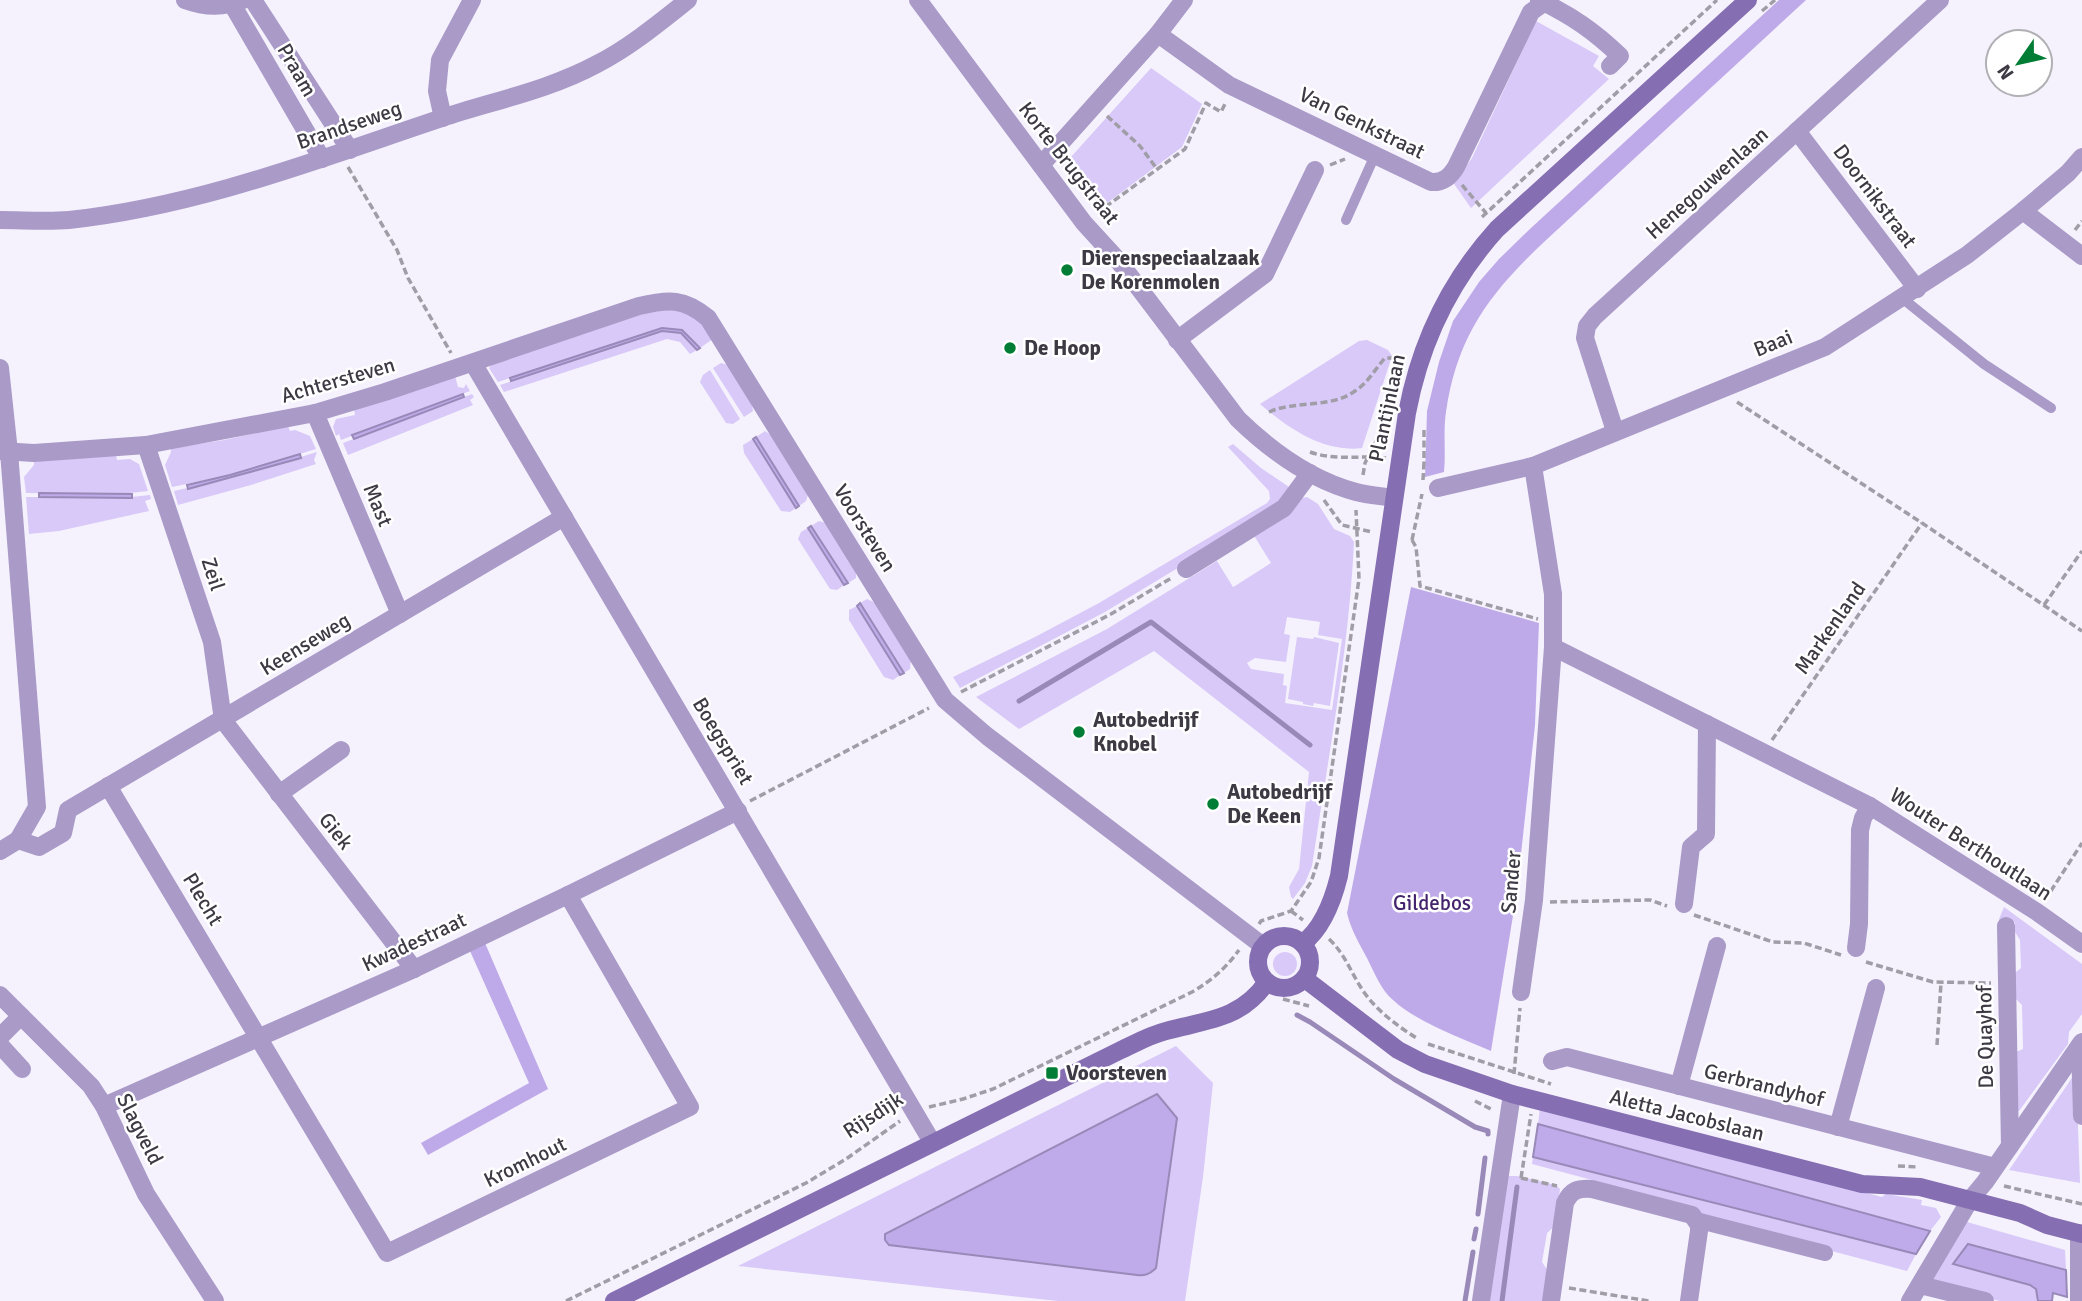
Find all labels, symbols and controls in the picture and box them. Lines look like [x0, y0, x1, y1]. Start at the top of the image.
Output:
north arrow [1984, 28, 2054, 98]
street label: Praam [271, 39, 323, 101]
text: N [1992, 60, 2019, 84]
street label: Van Genkstraat [1295, 81, 1429, 165]
street label: Brandseweg [293, 95, 405, 155]
street label: Korte Brugstraat [1013, 96, 1125, 230]
street label: Henegouwenlaan [1640, 121, 1774, 245]
street label: Doornikstraat [1827, 139, 1923, 253]
place label: Dierenspeciaalzaak De Korenmolen [1081, 245, 1260, 295]
marker: Dierenspeciaalzaak De Korenmolen [1059, 262, 1075, 278]
street label: Baai [1750, 324, 1796, 362]
place label: De Hoop [1024, 335, 1101, 361]
marker: De Hoop [1002, 340, 1018, 356]
street label: Achtersteven [278, 351, 398, 409]
street label: Plantijnlaan [1363, 352, 1411, 464]
street label: Voorsteven [828, 479, 902, 577]
street label: Mast [357, 480, 399, 530]
street label: Zeil [195, 554, 231, 594]
street label: Markenland [1789, 577, 1871, 679]
street label: Keenseweg [255, 607, 355, 681]
street label: Boegspriet [687, 693, 759, 789]
place label: Autobedrijf Knobel [1093, 707, 1200, 757]
marker: Autobedrijf Knobel [1071, 724, 1087, 740]
place label: Autobedrijf De Keen [1227, 779, 1334, 829]
street label: Wouter Berthoutlaan [1885, 782, 2057, 906]
marker: Autobedrijf De Keen [1205, 796, 1221, 812]
street label: Giek [313, 807, 359, 855]
street label: Sander [1495, 849, 1527, 915]
street label: Plecht [177, 868, 229, 930]
park label: Gildebos [1393, 890, 1471, 916]
street label: Kwadestraat [358, 907, 470, 977]
street label: De Quayhof [1971, 984, 1999, 1089]
street label: Gerbrandyhof [1701, 1058, 1828, 1113]
place label: Voorsteven [1066, 1060, 1167, 1086]
marker: Voorsteven [1044, 1065, 1060, 1081]
street label: Aletta Jacobslaan [1607, 1083, 1767, 1147]
street label: Rijsdijk [838, 1086, 908, 1144]
street label: Slagveld [111, 1089, 169, 1169]
street label: Kromhout [479, 1131, 571, 1193]

